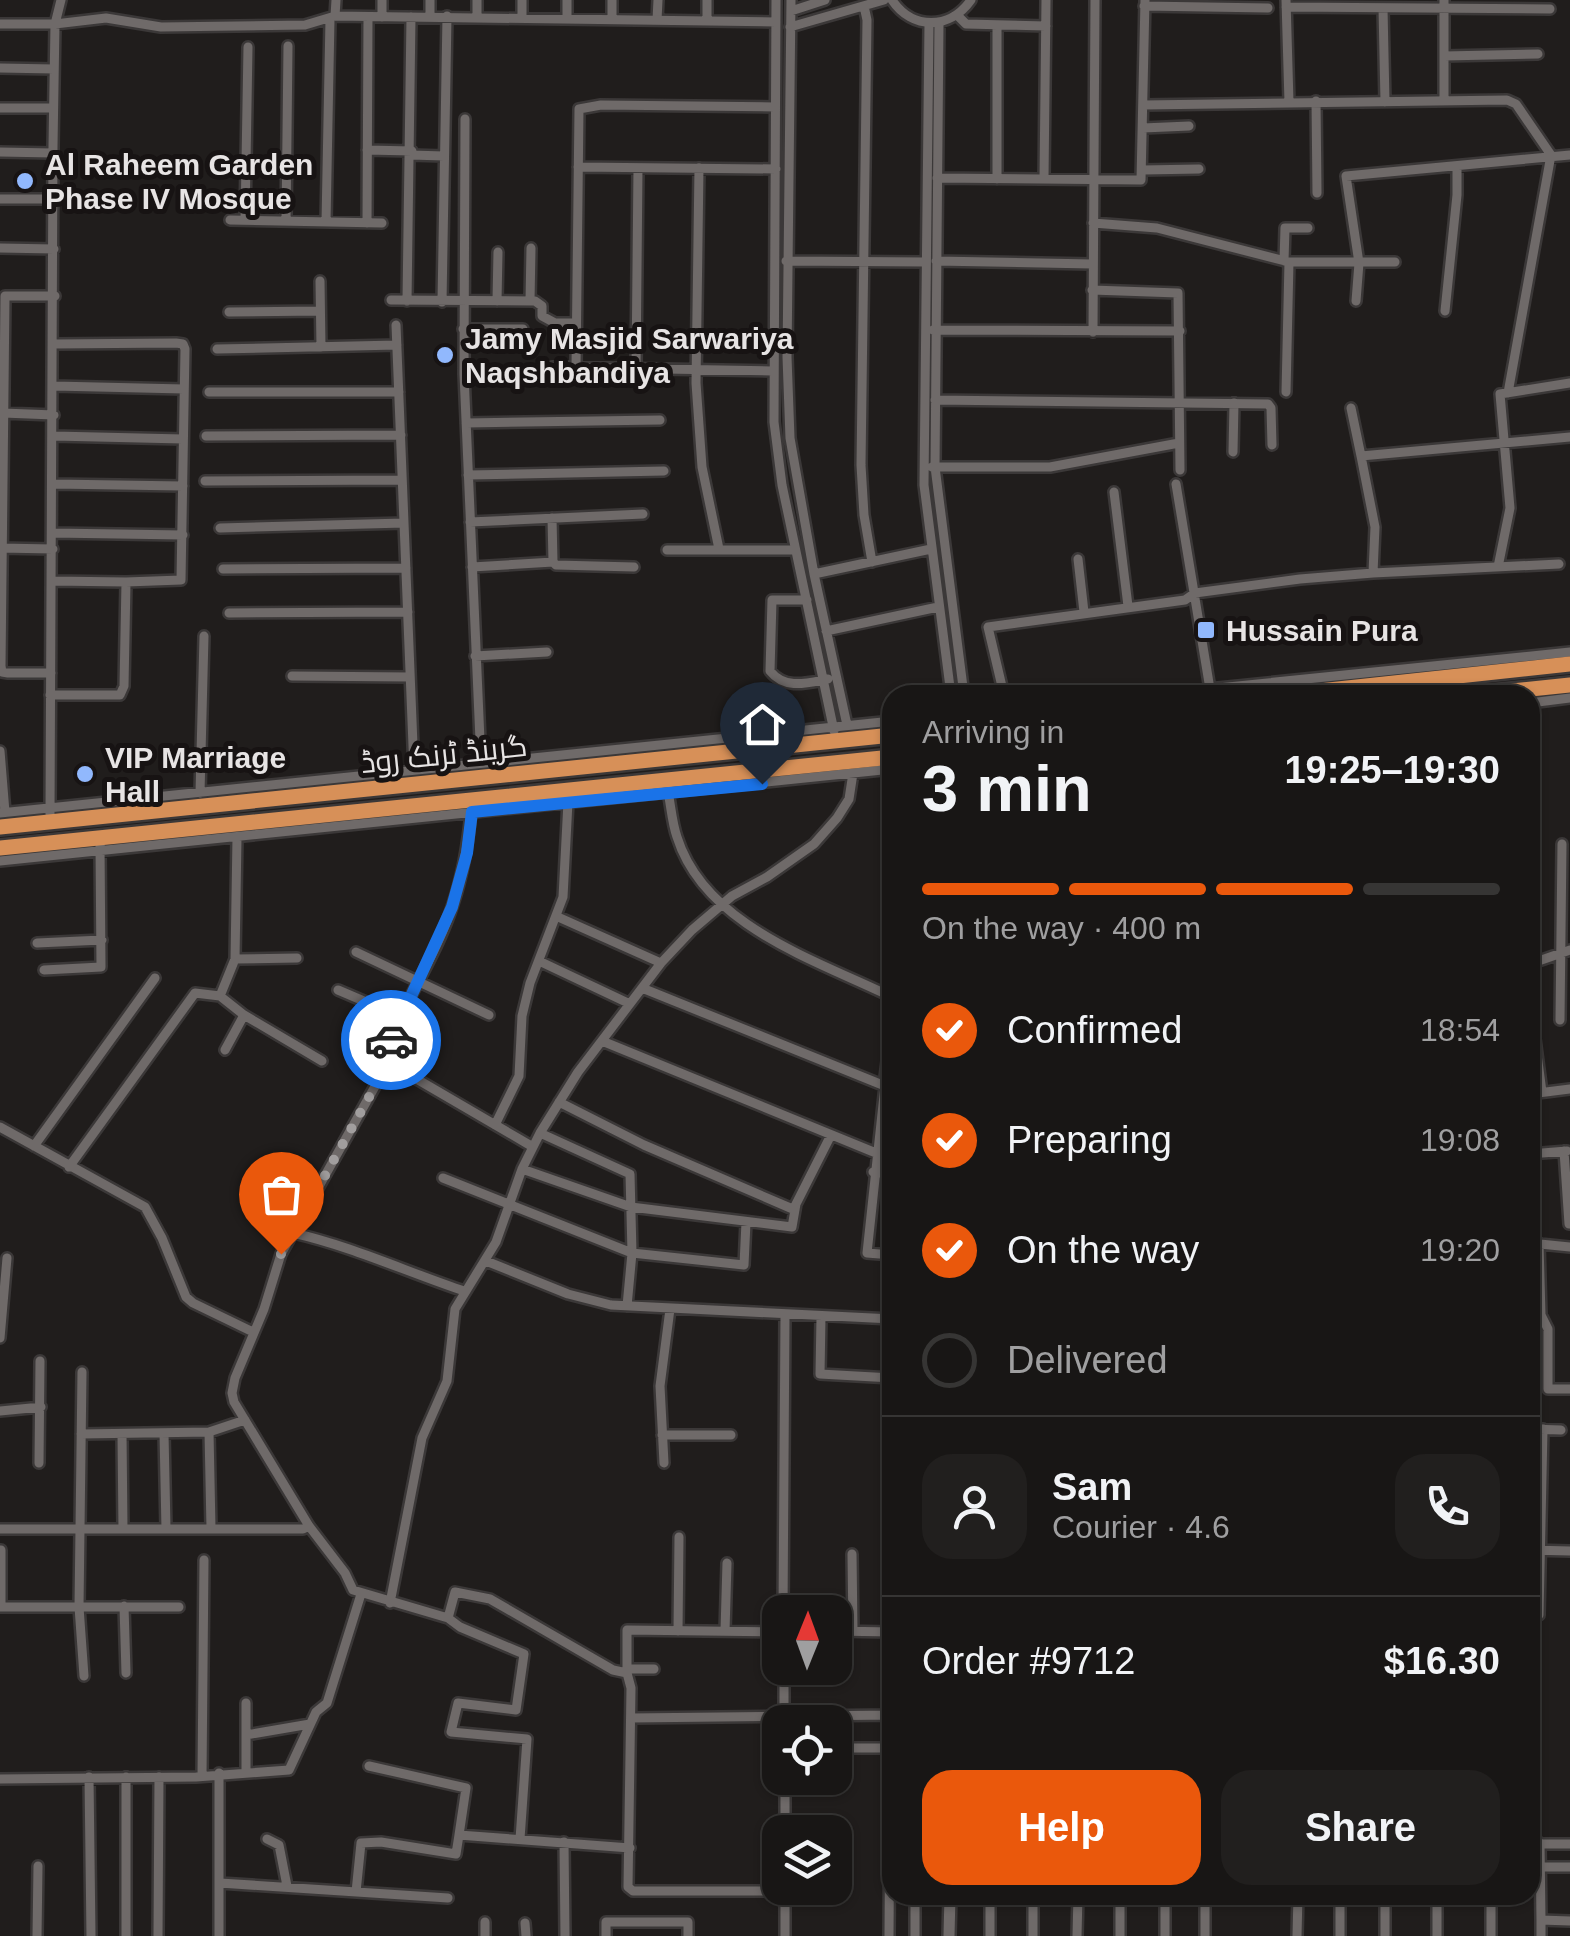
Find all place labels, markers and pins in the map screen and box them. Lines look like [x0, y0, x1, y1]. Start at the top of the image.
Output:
place label: Al Raheem Garden Phase IV Mosque [45, 148, 313, 215]
marker: Al Raheem Garden Phase IV Mosque [14, 170, 36, 192]
place label: Jamy Masjid Sarwariya Naqshbandiya [465, 322, 794, 389]
marker: Jamy Masjid Sarwariya Naqshbandiya [434, 344, 456, 366]
place label: Hussain Pura [1226, 614, 1418, 647]
marker: Hussain Pura [1195, 619, 1217, 641]
pin [720, 682, 805, 785]
place label: VIP Marriage Hall [105, 741, 286, 808]
marker: VIP Marriage Hall [74, 763, 96, 785]
pin [239, 1152, 324, 1255]

